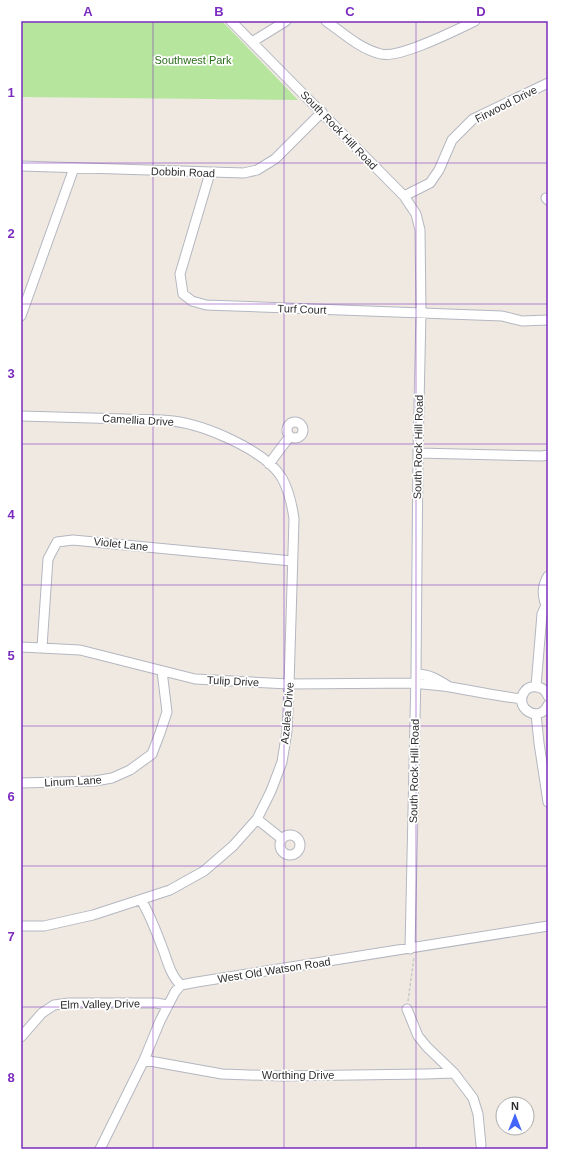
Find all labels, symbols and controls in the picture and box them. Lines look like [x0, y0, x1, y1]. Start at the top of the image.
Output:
text: A [83, 4, 93, 19]
text: B [214, 4, 224, 19]
text: C [345, 4, 355, 19]
text: D [476, 4, 486, 19]
park label: Southwest Park [154, 54, 232, 66]
street label: Firwood Drive [473, 83, 539, 125]
text: 1 [7, 85, 15, 100]
street label: South Rock Hill Road [298, 88, 380, 172]
street label: Dobbin Road [151, 165, 215, 179]
text: 2 [7, 226, 15, 241]
street label: Turf Court [277, 302, 327, 316]
text: 3 [7, 366, 15, 381]
street label: South Rock Hill Road [411, 395, 425, 499]
street label: Camellia Drive [102, 412, 174, 428]
text: 4 [7, 507, 15, 522]
street label: Violet Lane [93, 535, 149, 553]
text: 5 [7, 648, 15, 663]
street label: Tulip Drive [207, 674, 259, 688]
street label: Azalea Drive [278, 681, 296, 745]
street label: South Rock Hill Road [407, 719, 421, 823]
street label: Linum Lane [44, 774, 102, 788]
text: 6 [7, 789, 15, 804]
text: 7 [7, 929, 15, 944]
street label: West Old Watson Road [217, 955, 331, 985]
street label: Elm Valley Drive [60, 997, 140, 1011]
street label: Worthing Drive [262, 1069, 334, 1081]
text: 8 [7, 1070, 15, 1085]
north arrow [495, 1096, 535, 1136]
text: N [511, 1100, 519, 1112]

